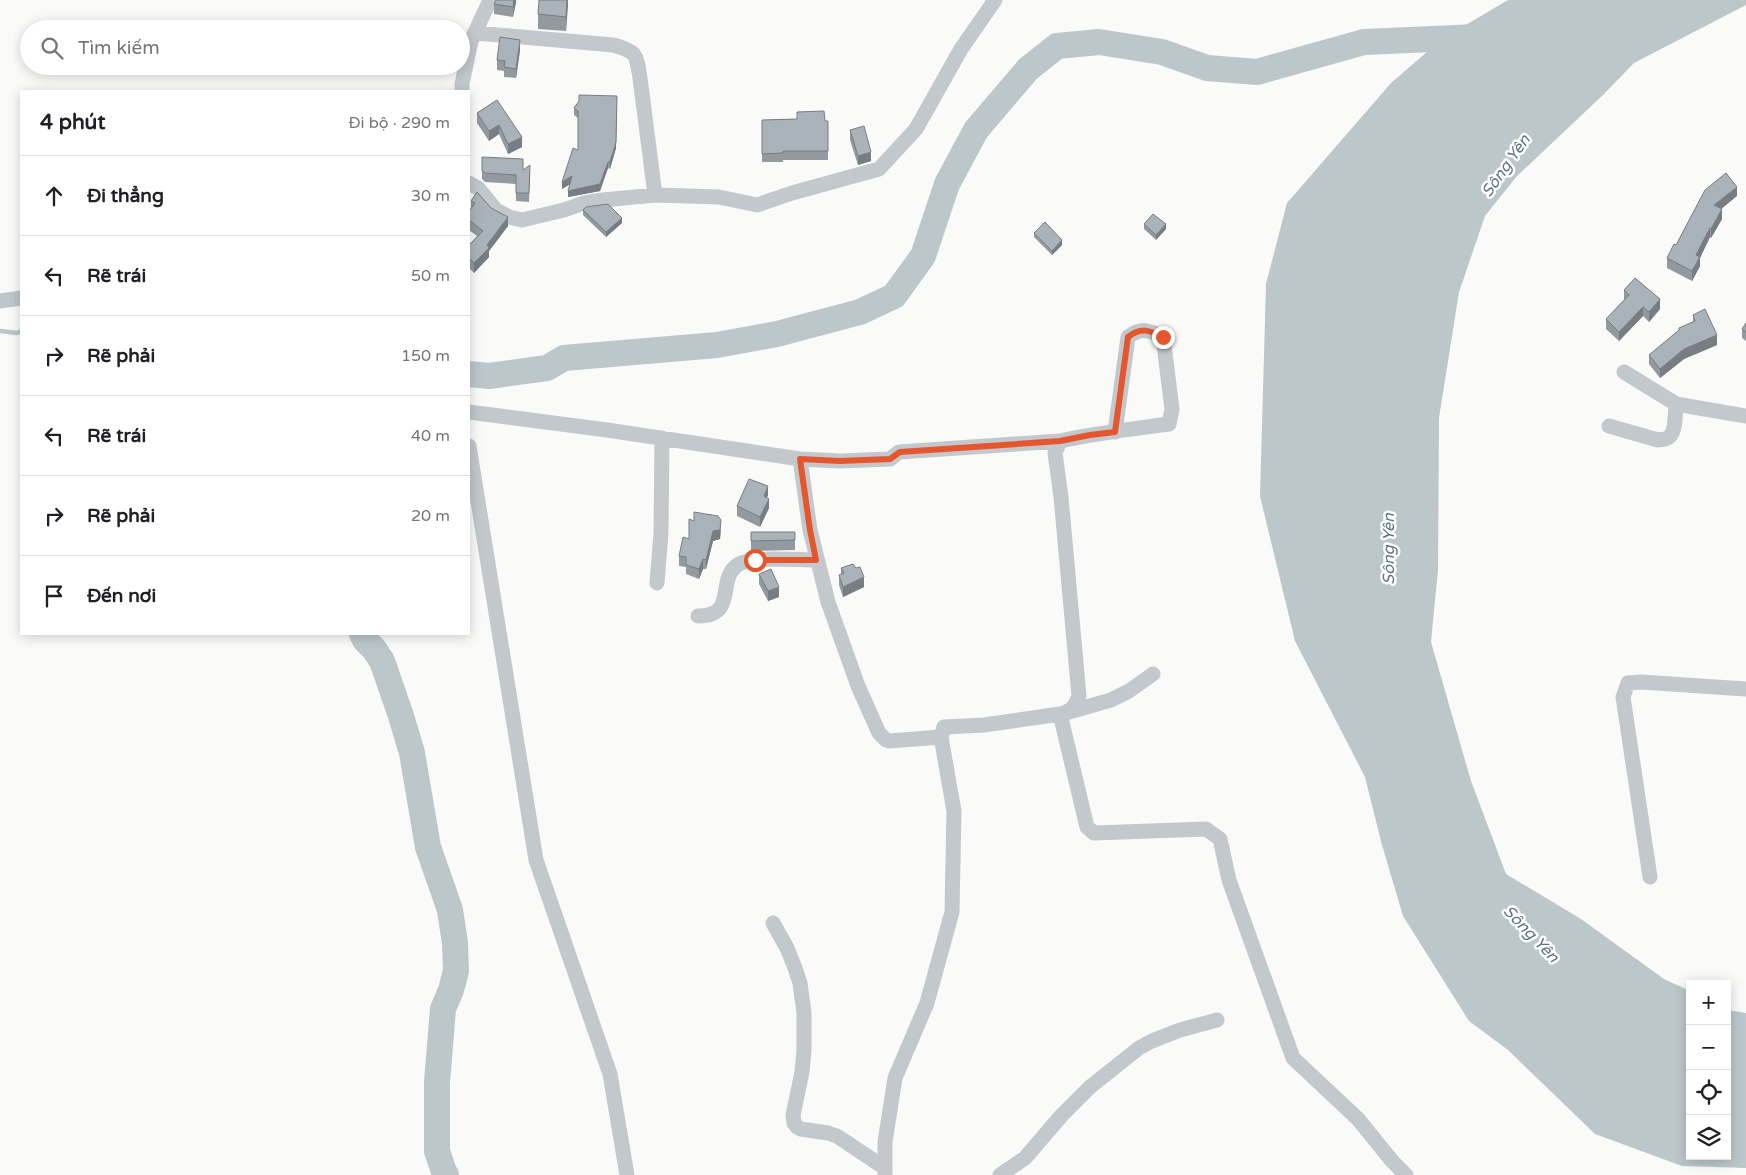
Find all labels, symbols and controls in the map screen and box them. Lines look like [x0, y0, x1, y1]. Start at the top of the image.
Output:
search box [20, 20, 470, 75]
icon: search [38, 34, 66, 62]
text: Tìm kiếm [78, 37, 160, 59]
text: 4 phút [40, 110, 105, 135]
text: Đi bộ · 290 m [349, 113, 450, 133]
water label: Sông Yên [1477, 130, 1535, 201]
icon: ahead [40, 182, 68, 210]
text: Đi thẳng [87, 185, 164, 207]
text: 30 m [411, 186, 450, 206]
icon: left [40, 262, 68, 290]
text: Rẽ trái [87, 265, 146, 287]
text: 50 m [411, 266, 450, 286]
route end [1152, 326, 1175, 349]
icon: right [40, 342, 68, 370]
text: Rẽ phải [87, 345, 155, 367]
text: 150 m [401, 346, 450, 366]
icon: left [40, 422, 68, 450]
text: Rẽ trái [87, 425, 146, 447]
text: 40 m [411, 426, 450, 446]
icon: right [40, 502, 68, 530]
text: Rẽ phải [87, 505, 155, 527]
text: 20 m [411, 506, 450, 526]
water label: Sông Yên [1379, 512, 1399, 585]
route start [744, 549, 767, 572]
icon: arrive [40, 582, 68, 610]
text: Đến nơi [87, 585, 156, 607]
water label: Sông Yên [1499, 901, 1564, 968]
map controls [1686, 980, 1731, 1160]
button: + [1686, 980, 1731, 1025]
button: − [1686, 1025, 1731, 1070]
button: locate [1686, 1070, 1731, 1115]
button: layers [1686, 1115, 1731, 1160]

